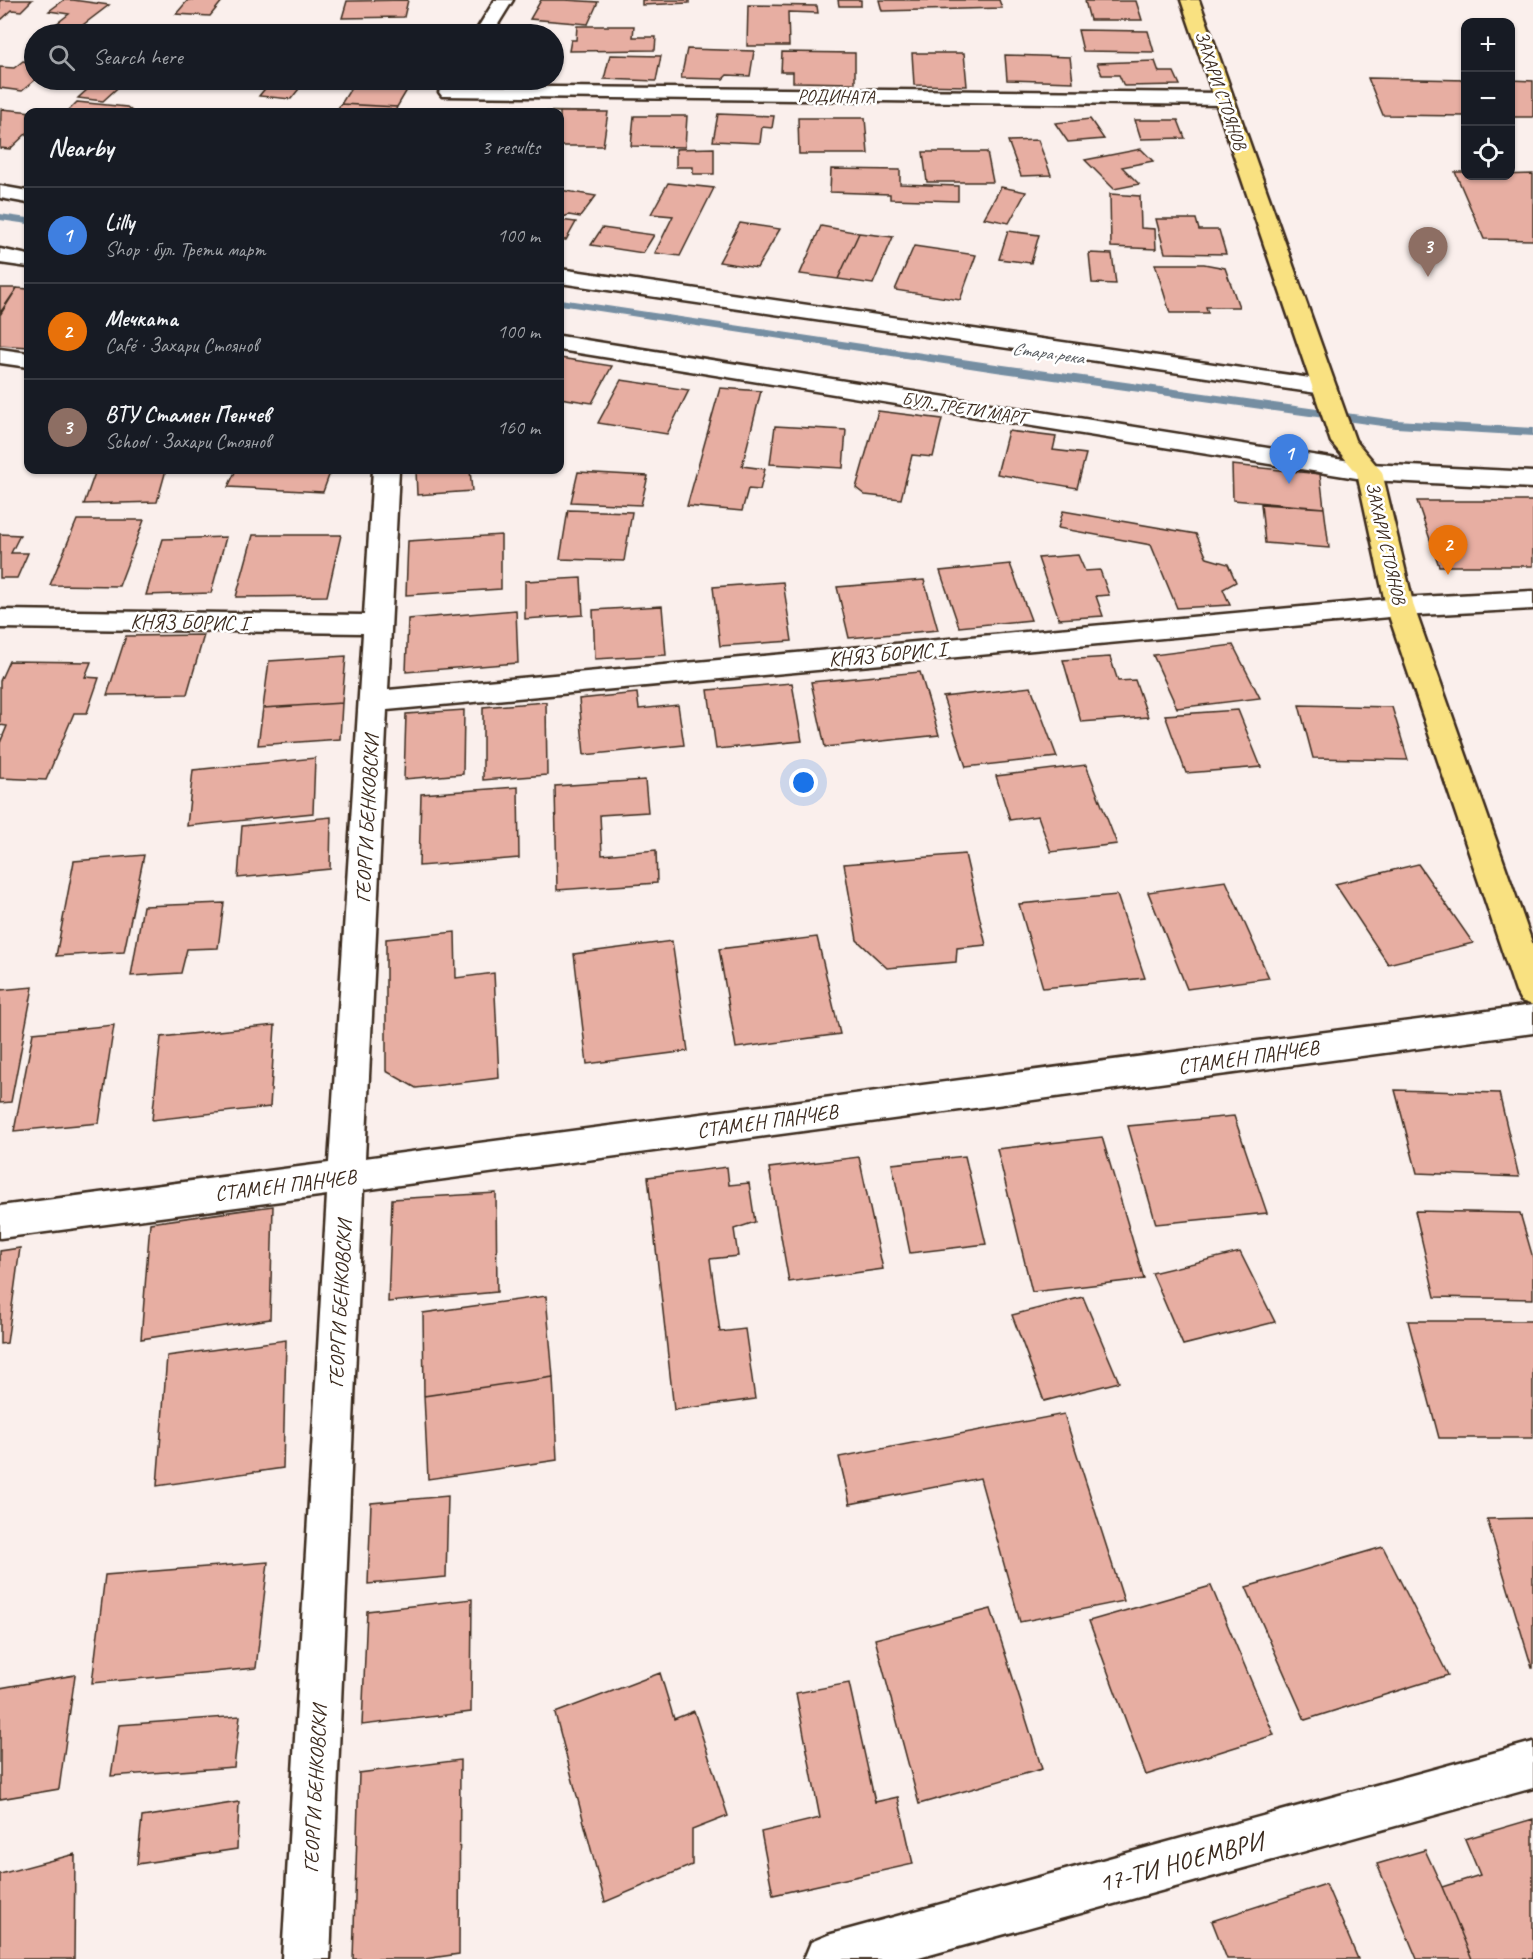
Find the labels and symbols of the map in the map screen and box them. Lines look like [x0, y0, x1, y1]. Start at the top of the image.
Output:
street label: ЗАХАРИ СТОЯНОВ [1190, 28, 1252, 154]
street label: РОДИНАТА [797, 84, 876, 108]
pin: 3 [1408, 228, 1448, 277]
water label: Стара река [1011, 337, 1087, 369]
street label: БУЛ. ТРЕТИ МАРТ [900, 387, 1032, 429]
pin: 1 [1270, 434, 1308, 484]
street label: ЗАХАРИ СТОЯНОВ [1361, 480, 1411, 608]
pin: 2 [1428, 526, 1468, 575]
street label: КНЯЗ БОРИС I [130, 608, 252, 636]
street label: КНЯЗ БОРИС I [827, 636, 951, 672]
street label: ГЕОРГИ БЕНКОВСКИ [350, 731, 385, 903]
your location [789, 768, 818, 797]
street label: СТАМЕН ПАНЧЕВ [1176, 1034, 1323, 1080]
street label: СТАМЕН ПАНЧЕВ [695, 1098, 842, 1144]
street label: СТАМЕН ПАНЧЕВ [213, 1163, 360, 1207]
street label: ГЕОРГИ БЕНКОВСКИ [323, 1216, 358, 1388]
street label: ГЕОРГИ БЕНКОВСКИ [298, 1701, 333, 1873]
street label: 17-ТИ НОЕМВРИ [1095, 1823, 1271, 1900]

